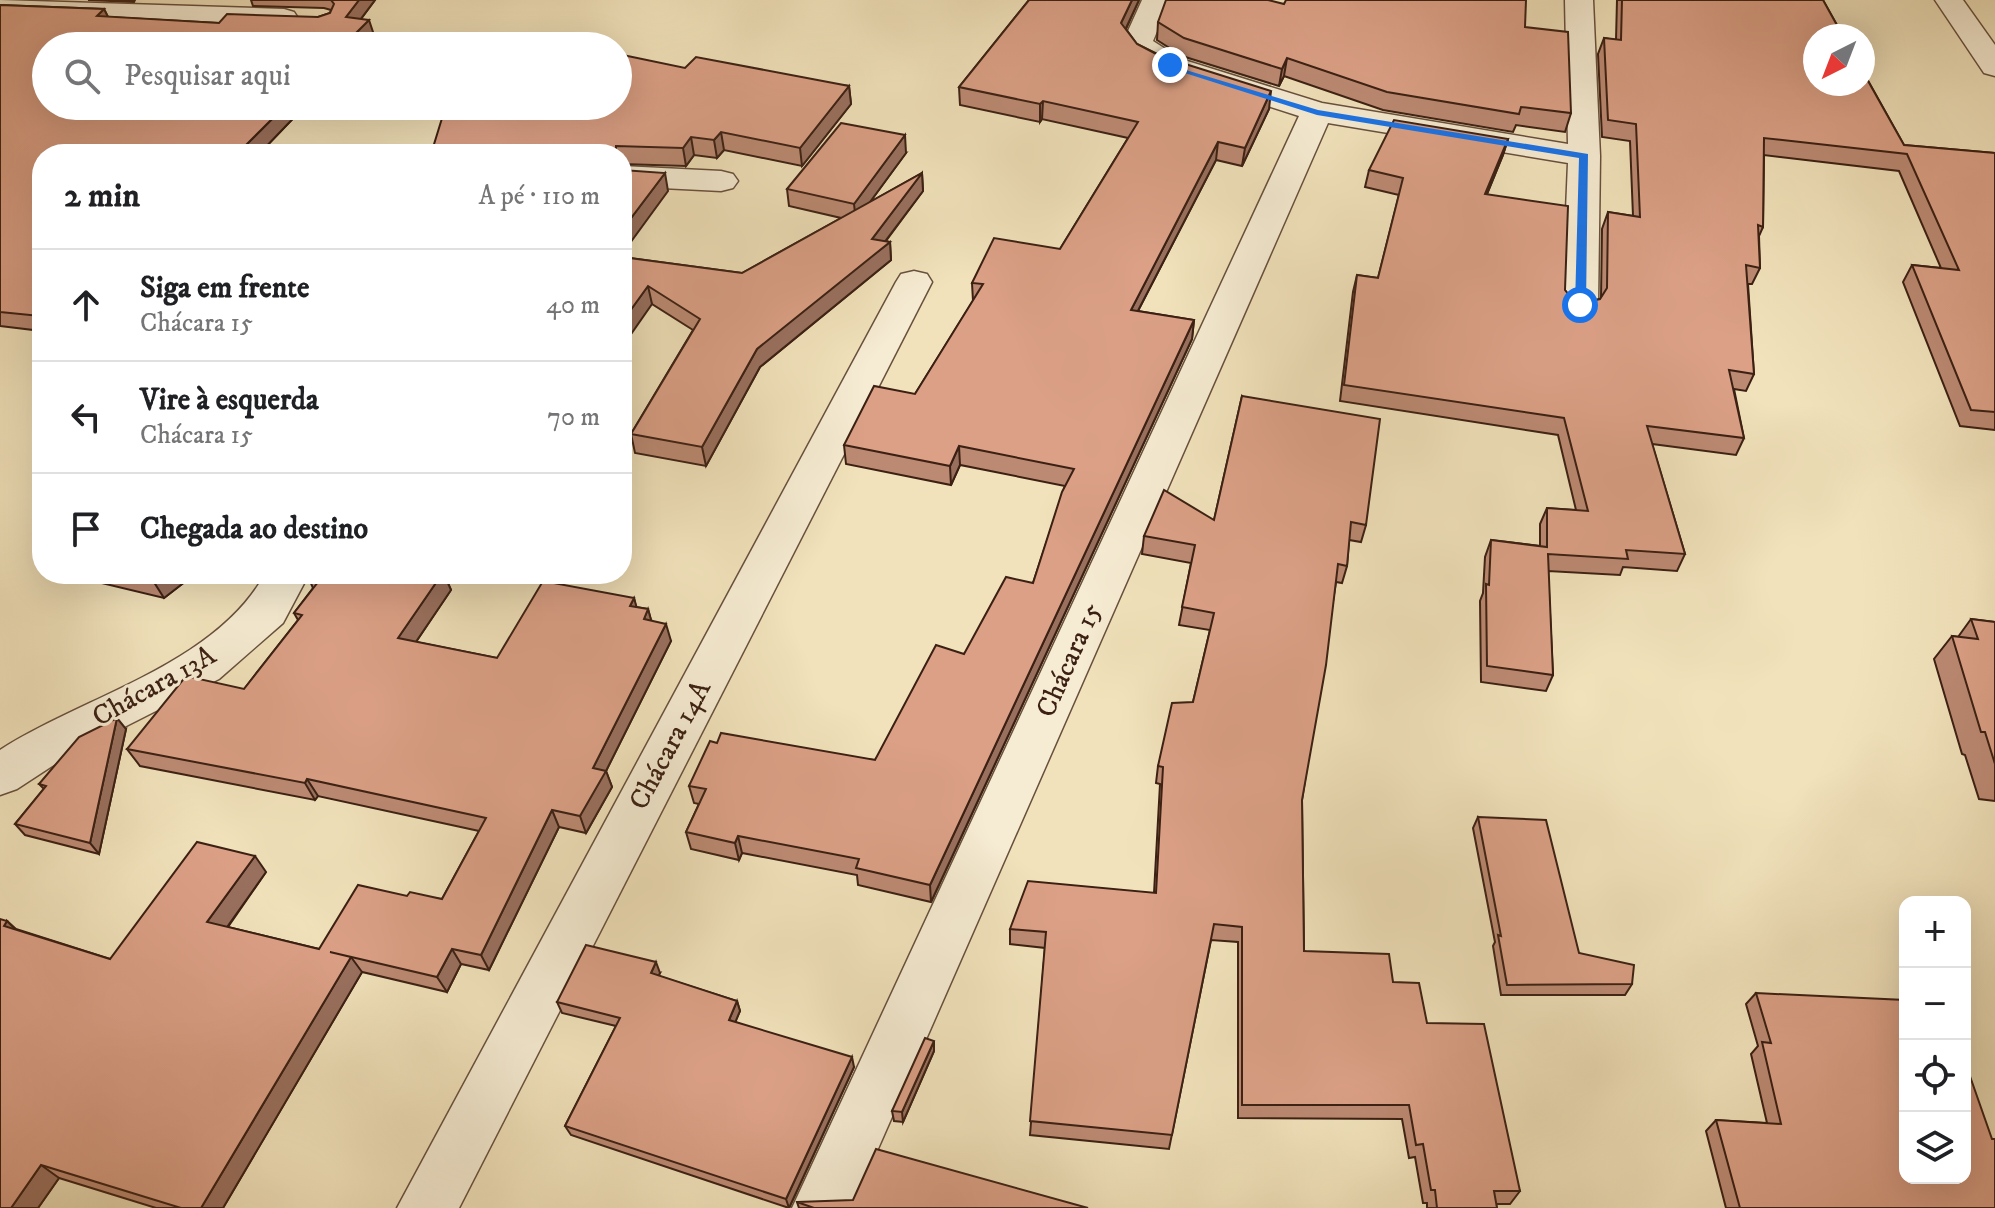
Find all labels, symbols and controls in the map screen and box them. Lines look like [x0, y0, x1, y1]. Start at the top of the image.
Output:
north arrow [1803, 24, 1875, 96]
search box [32, 32, 632, 120]
route end [1152, 47, 1188, 83]
icon: search [60, 54, 104, 98]
text: Pesquisar aqui [124, 58, 291, 95]
text: 2 min [64, 175, 140, 217]
text: A pé · 110 m [479, 180, 600, 213]
text: Siga em frente [140, 270, 309, 307]
icon: ahead [64, 283, 108, 327]
route start [1562, 287, 1598, 323]
text: 40 m [546, 289, 600, 322]
text: Chácara 15 [140, 307, 253, 340]
text: Vire à esquerda [140, 382, 319, 419]
icon: left [64, 395, 108, 439]
text: 70 m [547, 401, 600, 434]
text: Chácara 15 [140, 419, 253, 452]
icon: arrive [64, 507, 108, 551]
text: Chegada ao destino [140, 511, 368, 548]
street label: Chácara 15 [1028, 597, 1110, 723]
street label: Chácara 13A [86, 637, 223, 734]
street label: Chácara 14A [621, 673, 719, 816]
map controls [1899, 896, 1971, 1184]
button: + [1899, 896, 1971, 968]
button: − [1899, 968, 1971, 1040]
button: locate [1899, 1040, 1971, 1112]
button: layers [1899, 1112, 1971, 1184]

